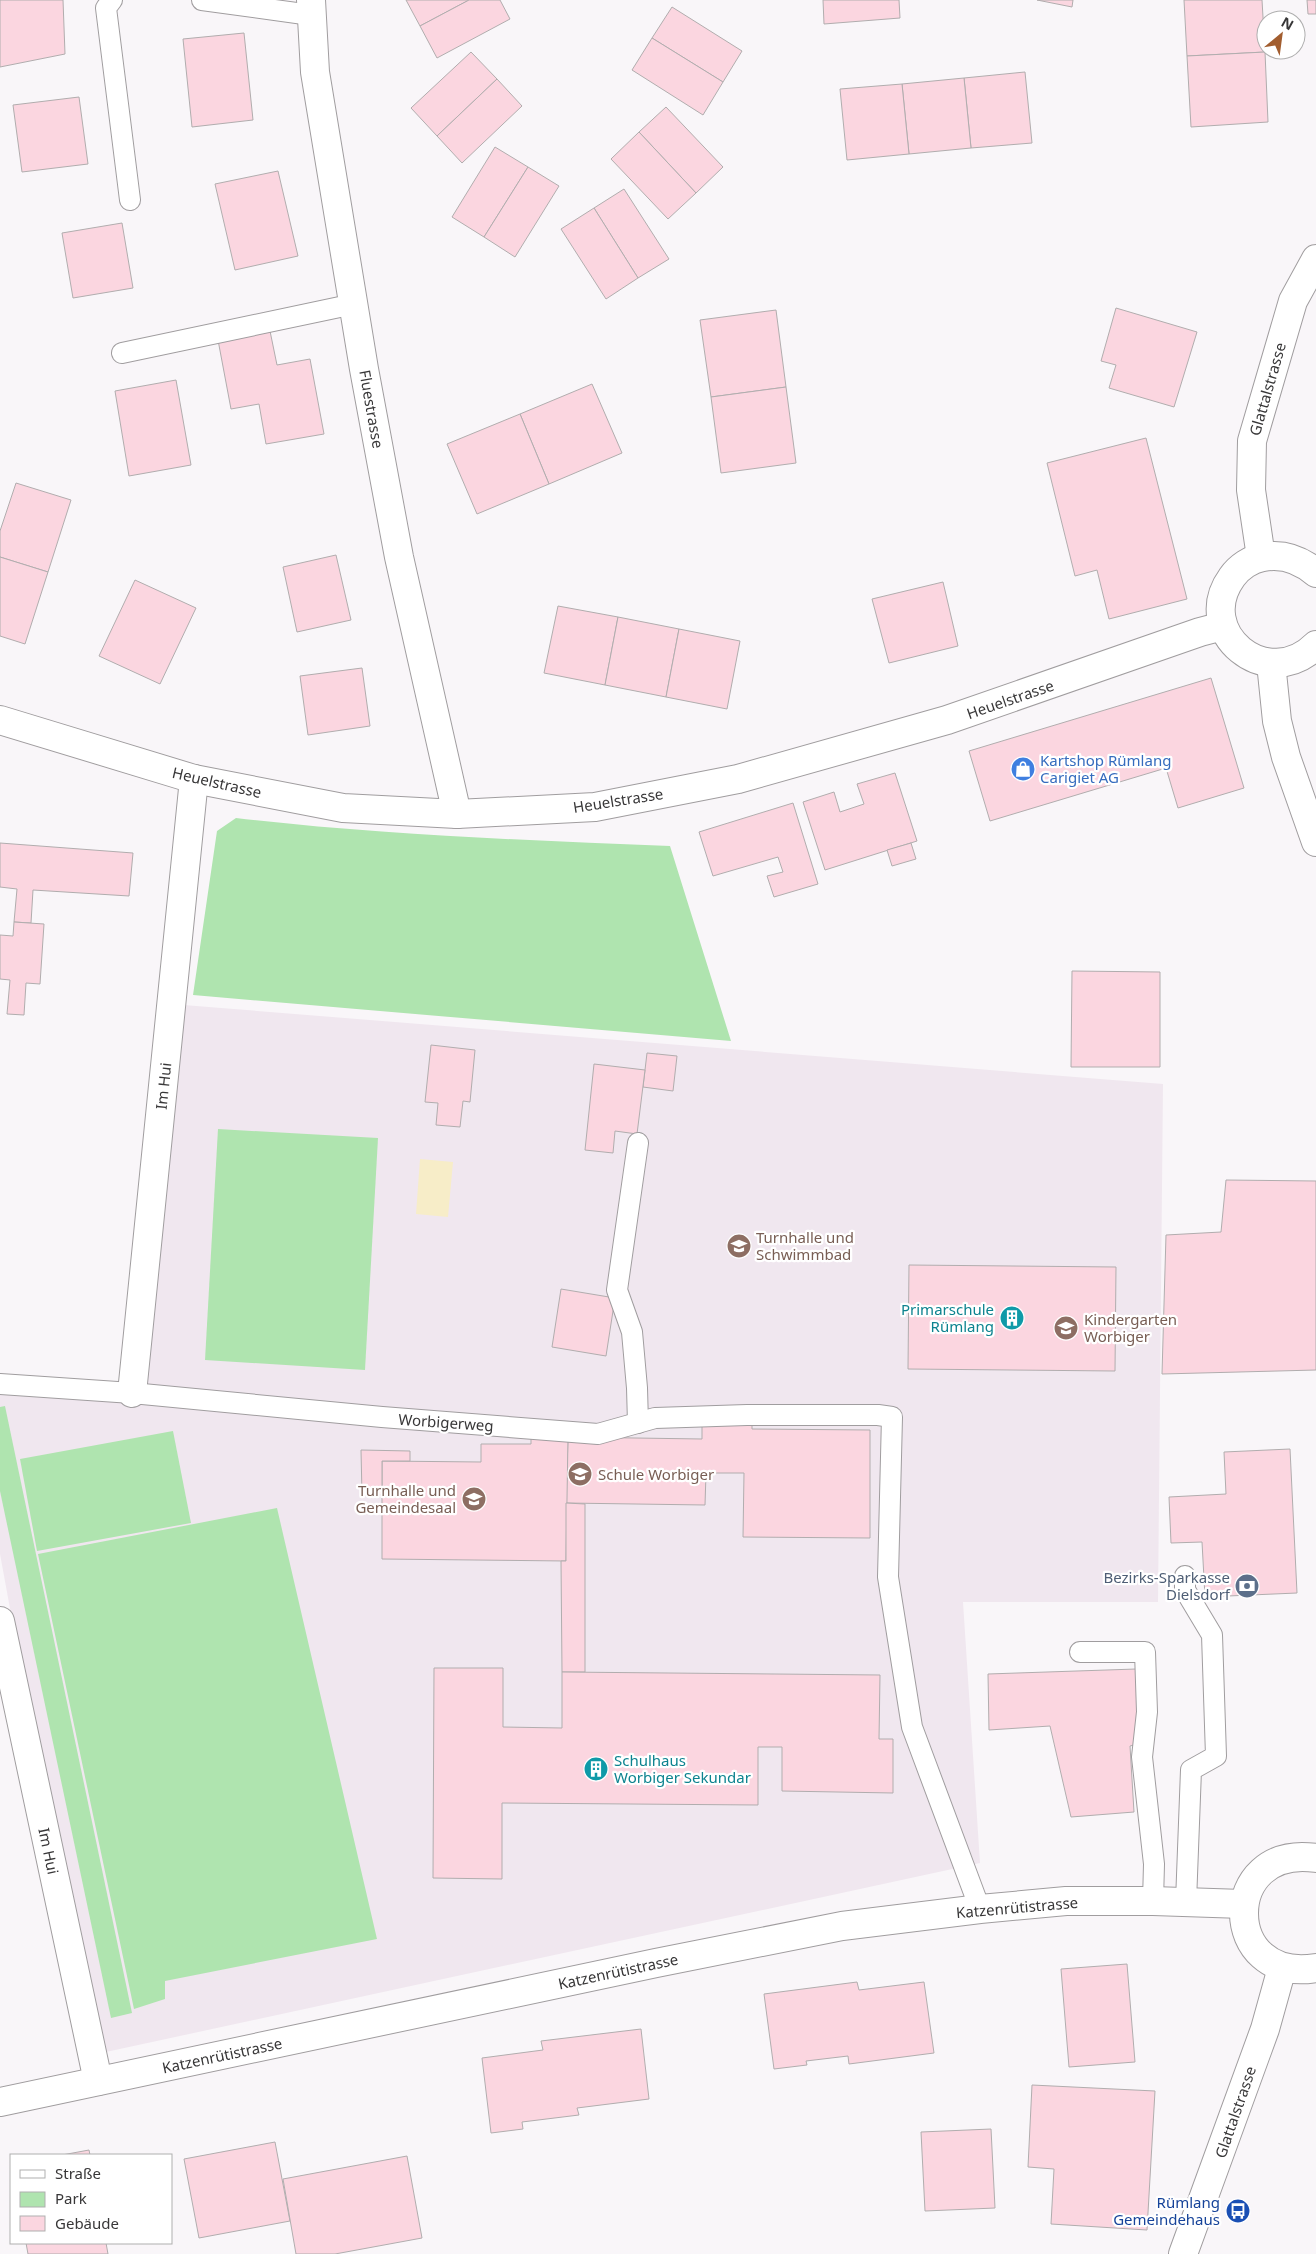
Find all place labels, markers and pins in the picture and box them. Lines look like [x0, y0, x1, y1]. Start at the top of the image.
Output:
place label: Kartshop Rümlang Carigiet AG [1040, 750, 1171, 787]
shop icon: Kartshop Rümlang Carigiet AG [1010, 756, 1036, 782]
place label: Turnhalle und Schwimmbad [756, 1227, 854, 1264]
school or university icon: Turnhalle und Schwimmbad [726, 1233, 752, 1259]
place label: Primarschule Rümlang [901, 1299, 994, 1336]
building icon: Primarschule Rümlang [999, 1305, 1025, 1331]
place label: Kindergarten Worbiger [1084, 1309, 1177, 1346]
school or university icon: Kindergarten Worbiger [1053, 1315, 1079, 1341]
school or university icon: Schule Worbiger [567, 1461, 593, 1487]
place label: Schule Worbiger [598, 1464, 714, 1484]
place label: Turnhalle und Gemeindesaal [355, 1480, 456, 1517]
school or university icon: Turnhalle und Gemeindesaal [461, 1486, 487, 1512]
place label: Bezirks-Sparkasse Dielsdorf [1103, 1567, 1231, 1604]
bank icon: Bezirks-Sparkasse Dielsdorf [1234, 1573, 1260, 1599]
place label: Schulhaus Worbiger Sekundar [614, 1750, 751, 1787]
building icon: Schulhaus Worbiger Sekundar [583, 1756, 609, 1782]
place label: Rümlang Gemeindehaus [1113, 2192, 1220, 2229]
bus stop icon: Rümlang Gemeindehaus [1225, 2198, 1251, 2224]

